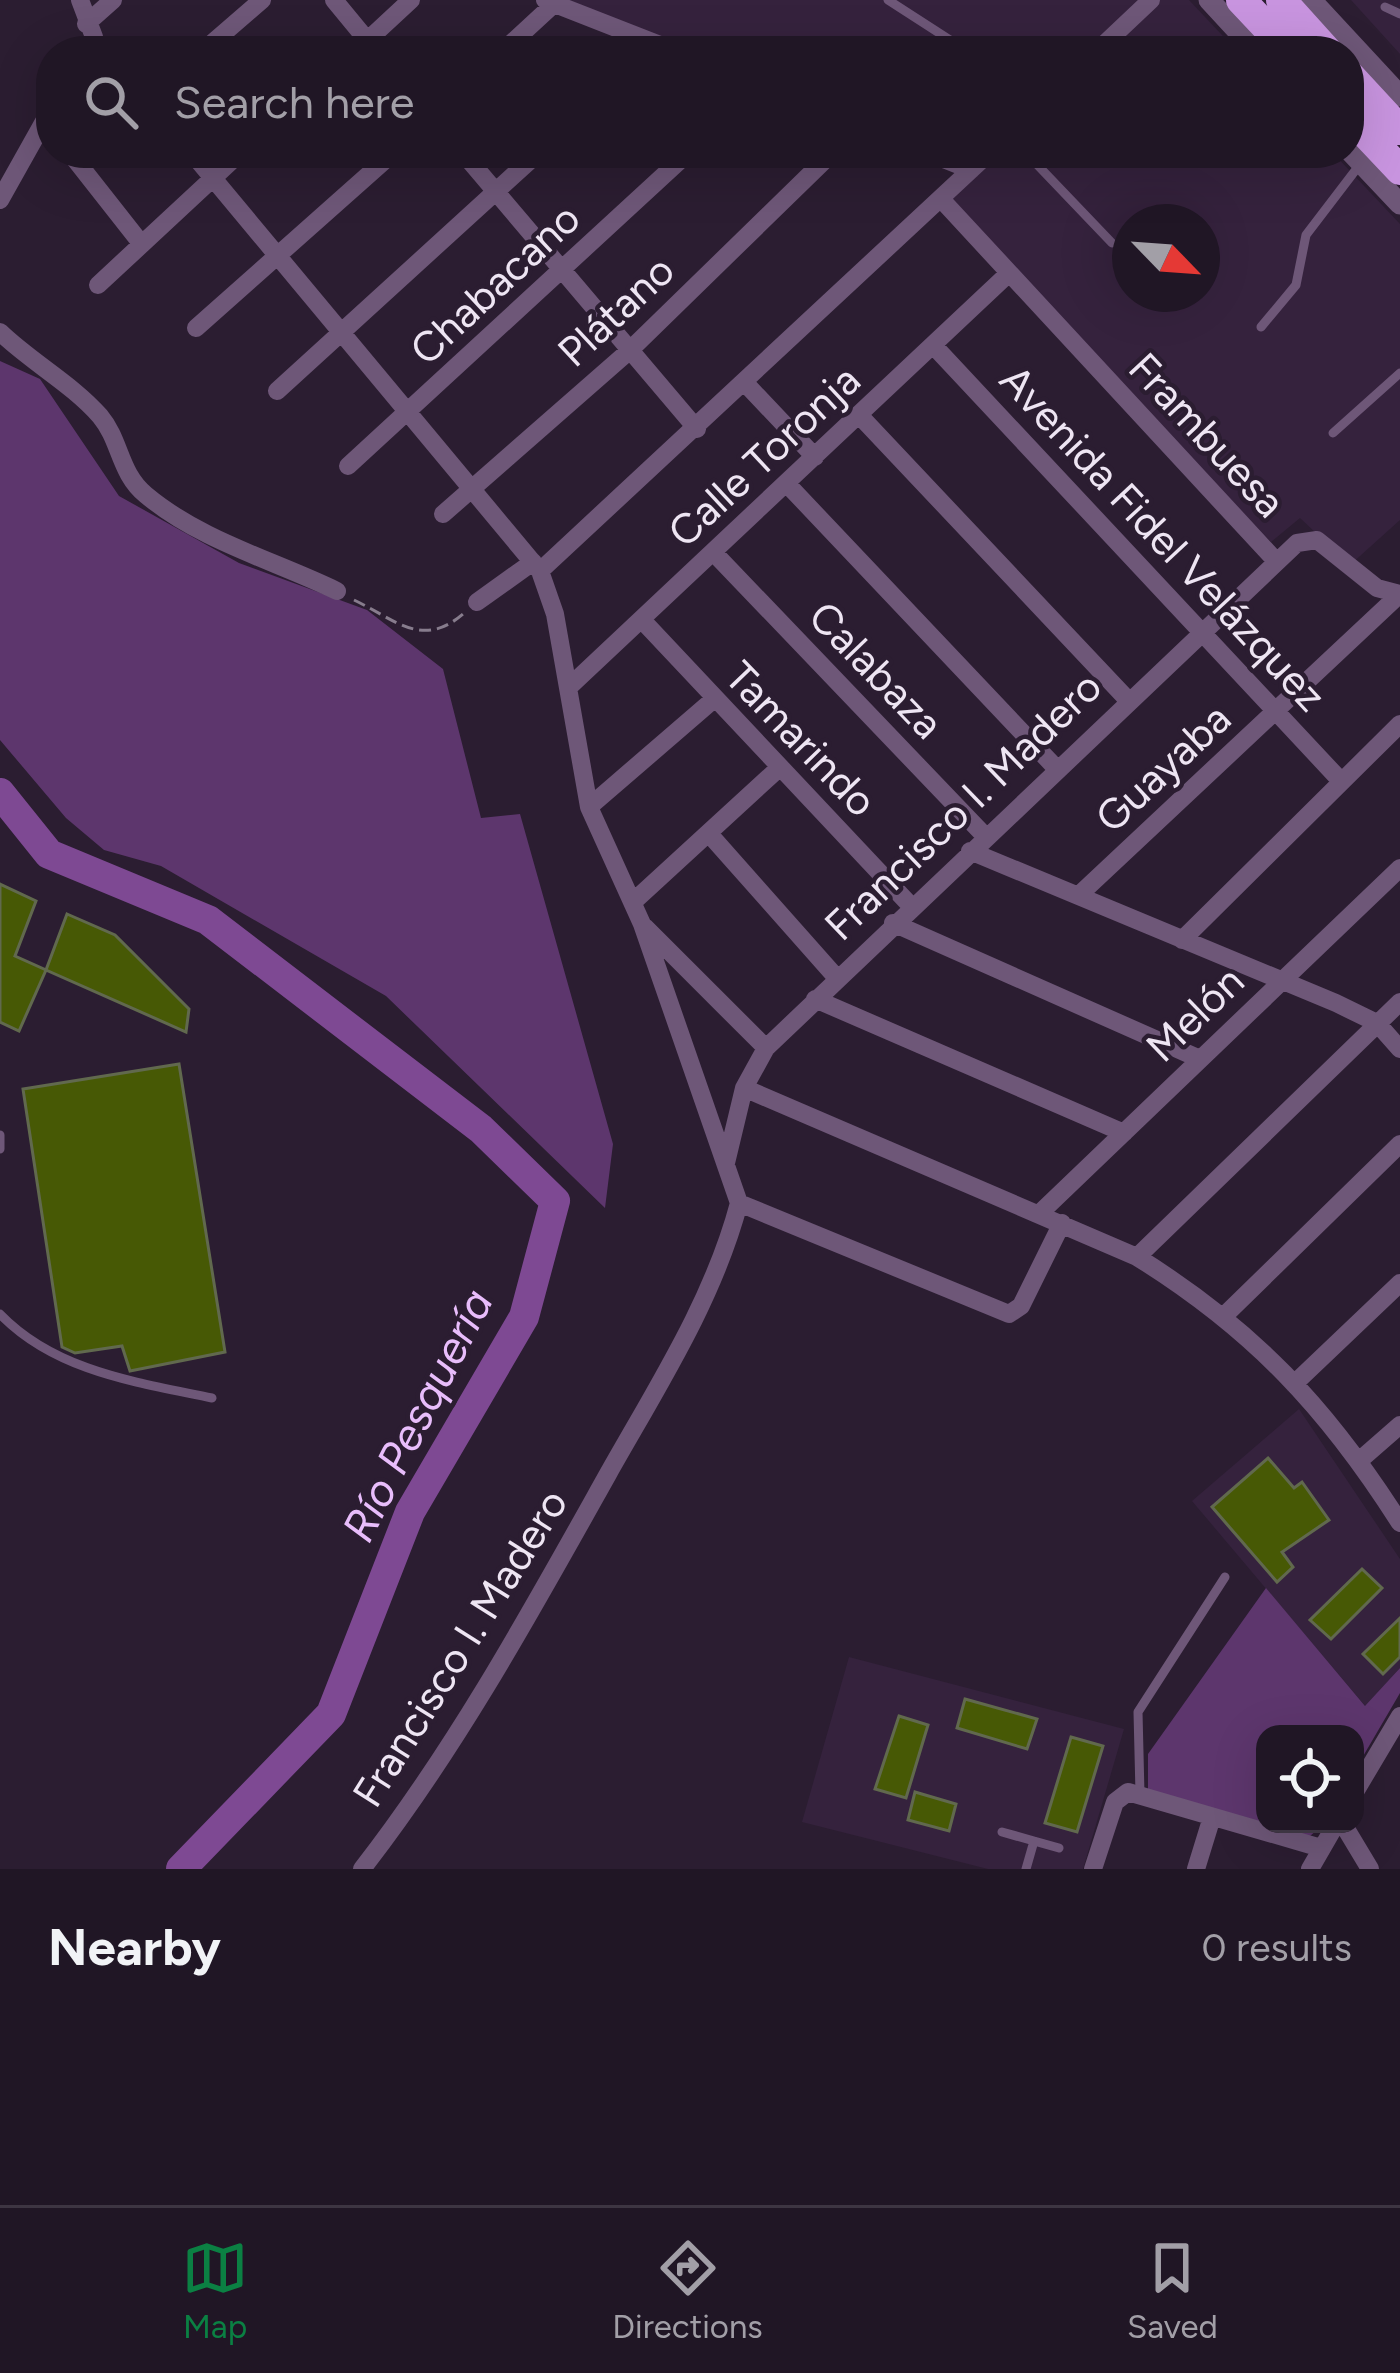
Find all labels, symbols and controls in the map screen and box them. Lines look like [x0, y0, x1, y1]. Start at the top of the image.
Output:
search box [36, 36, 1364, 168]
icon: search [78, 69, 144, 135]
text: Search here [174, 75, 414, 129]
street label: Chabacano [400, 193, 590, 375]
north arrow [1112, 204, 1220, 312]
street label: Plátano [547, 245, 685, 377]
street label: Frambuesa [1118, 342, 1296, 528]
street label: Calle Toronja [658, 354, 870, 558]
street label: Avenida Fidel Velázquez [989, 354, 1337, 722]
street label: Calabaza [798, 591, 954, 749]
street label: Tamarindo [715, 651, 887, 827]
street label: Francisco I. Madero [814, 661, 1112, 951]
street label: Guayaba [1085, 693, 1241, 843]
street label: Melón [1136, 956, 1254, 1072]
water label: Río Pesquería [330, 1280, 504, 1550]
street label: Francisco I. Madero [342, 1480, 578, 1816]
map controls [1256, 1725, 1364, 1833]
button: locate [1256, 1725, 1364, 1833]
text: Nearby [48, 1917, 221, 1978]
text: 0 results [1201, 1924, 1352, 1971]
tab: Map [182, 2235, 248, 2346]
tab: Directions [612, 2235, 763, 2346]
tab: Saved [1127, 2235, 1218, 2346]

